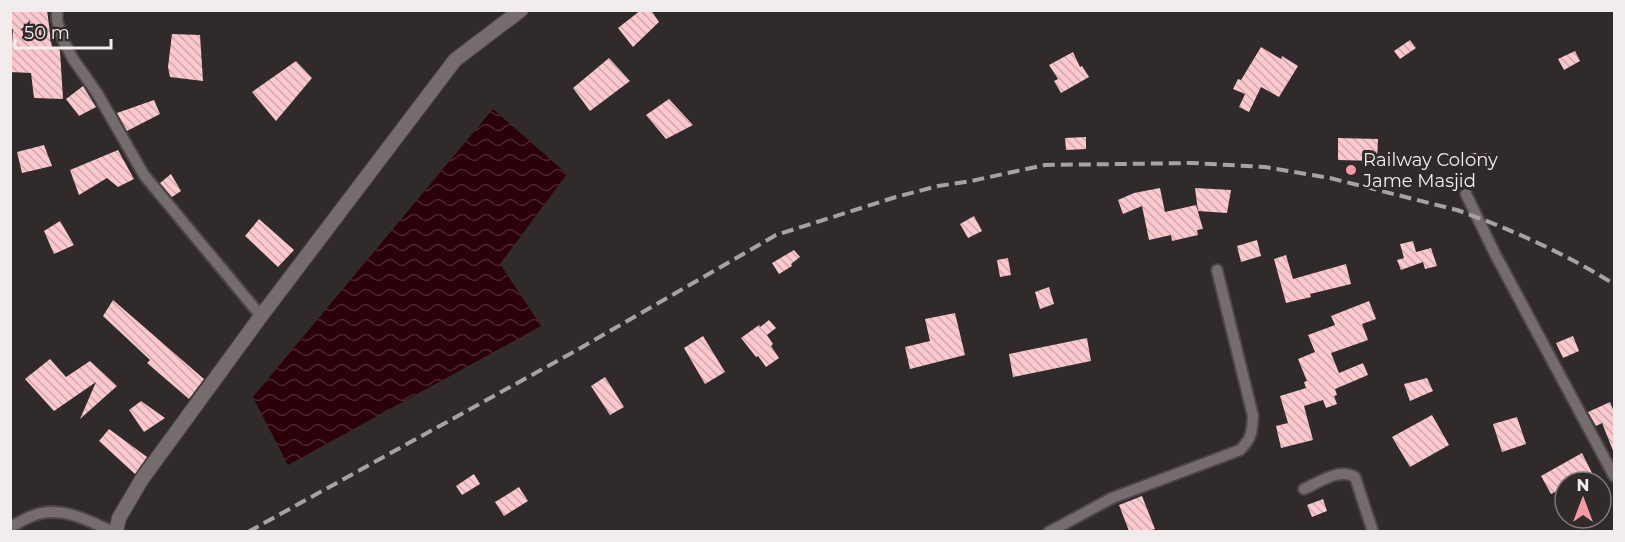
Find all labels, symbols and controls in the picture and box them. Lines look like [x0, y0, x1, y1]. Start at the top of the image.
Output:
scale bar [15, 12, 111, 50]
text: 50 m [24, 22, 70, 44]
place label: Railway Colony Jame Masjid [1362, 149, 1498, 192]
marker: Railway Colony Jame Masjid [1344, 163, 1358, 177]
north arrow [1553, 470, 1613, 530]
text: N [1577, 476, 1589, 495]

